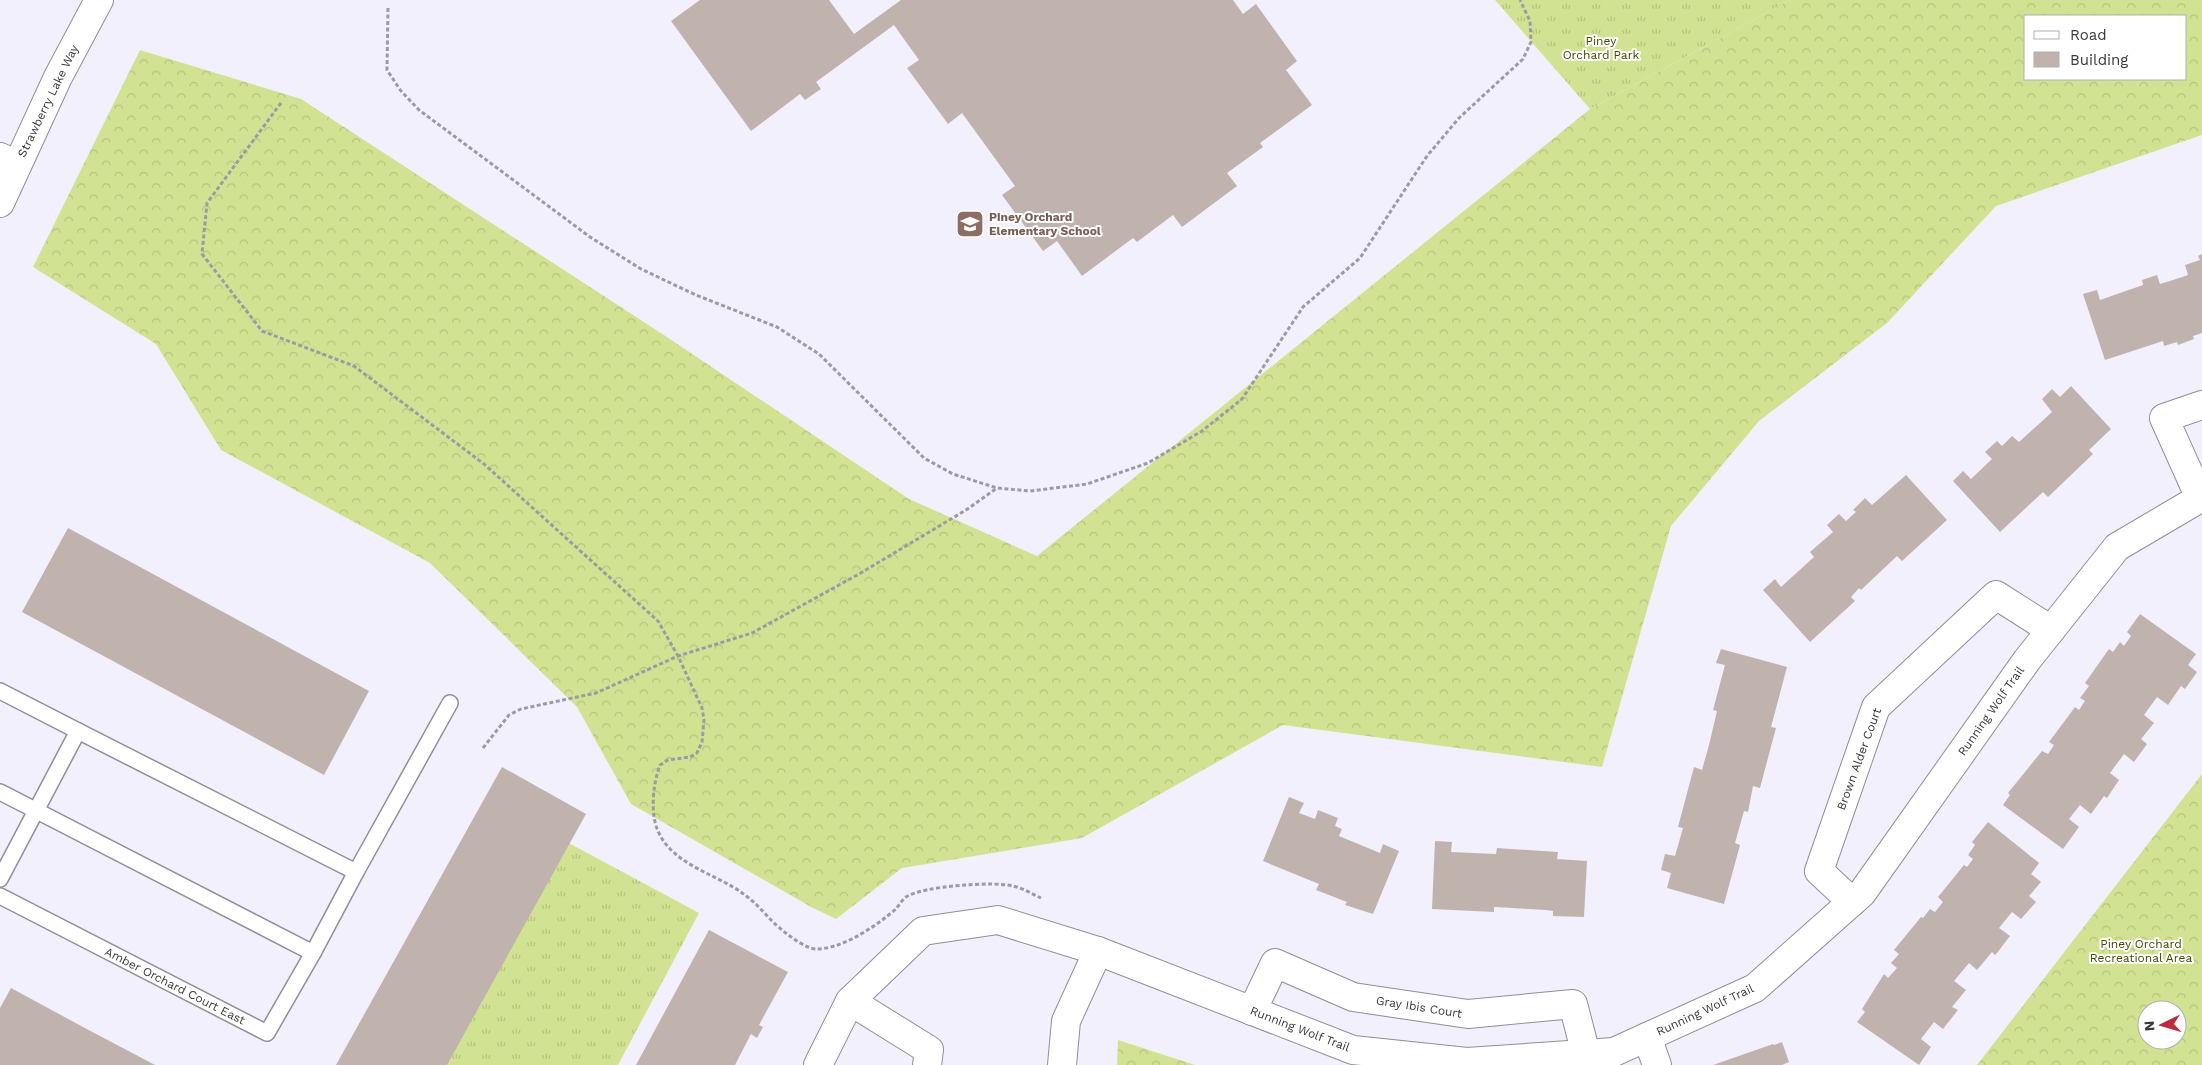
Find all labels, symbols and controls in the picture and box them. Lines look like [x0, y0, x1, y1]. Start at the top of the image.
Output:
legend [2024, 15, 2187, 80]
text: Road [2070, 26, 2107, 44]
park label: Piney Orchard Park [1563, 34, 1640, 62]
street label: Strawberry Lake Way [15, 42, 82, 159]
text: Building [2070, 51, 2128, 69]
school or university icon: Piney Orchard Elementary School [955, 209, 985, 239]
place label: Piney Orchard Elementary School [989, 210, 1101, 238]
street label: Running Wolf Trail [1955, 663, 2027, 758]
street label: Brown Alder Court [1834, 706, 1884, 812]
park label: Piney Orchard Recreational Area [2090, 937, 2192, 965]
street label: Amber Orchard Court East [102, 944, 248, 1028]
street label: Running Wolf Trail [1654, 981, 1756, 1039]
street label: Gray Ibis Court [1375, 993, 1463, 1021]
north arrow [2137, 1000, 2187, 1050]
street label: Running Wolf Trail [1248, 1004, 1352, 1055]
text: N [2141, 1020, 2157, 1032]

